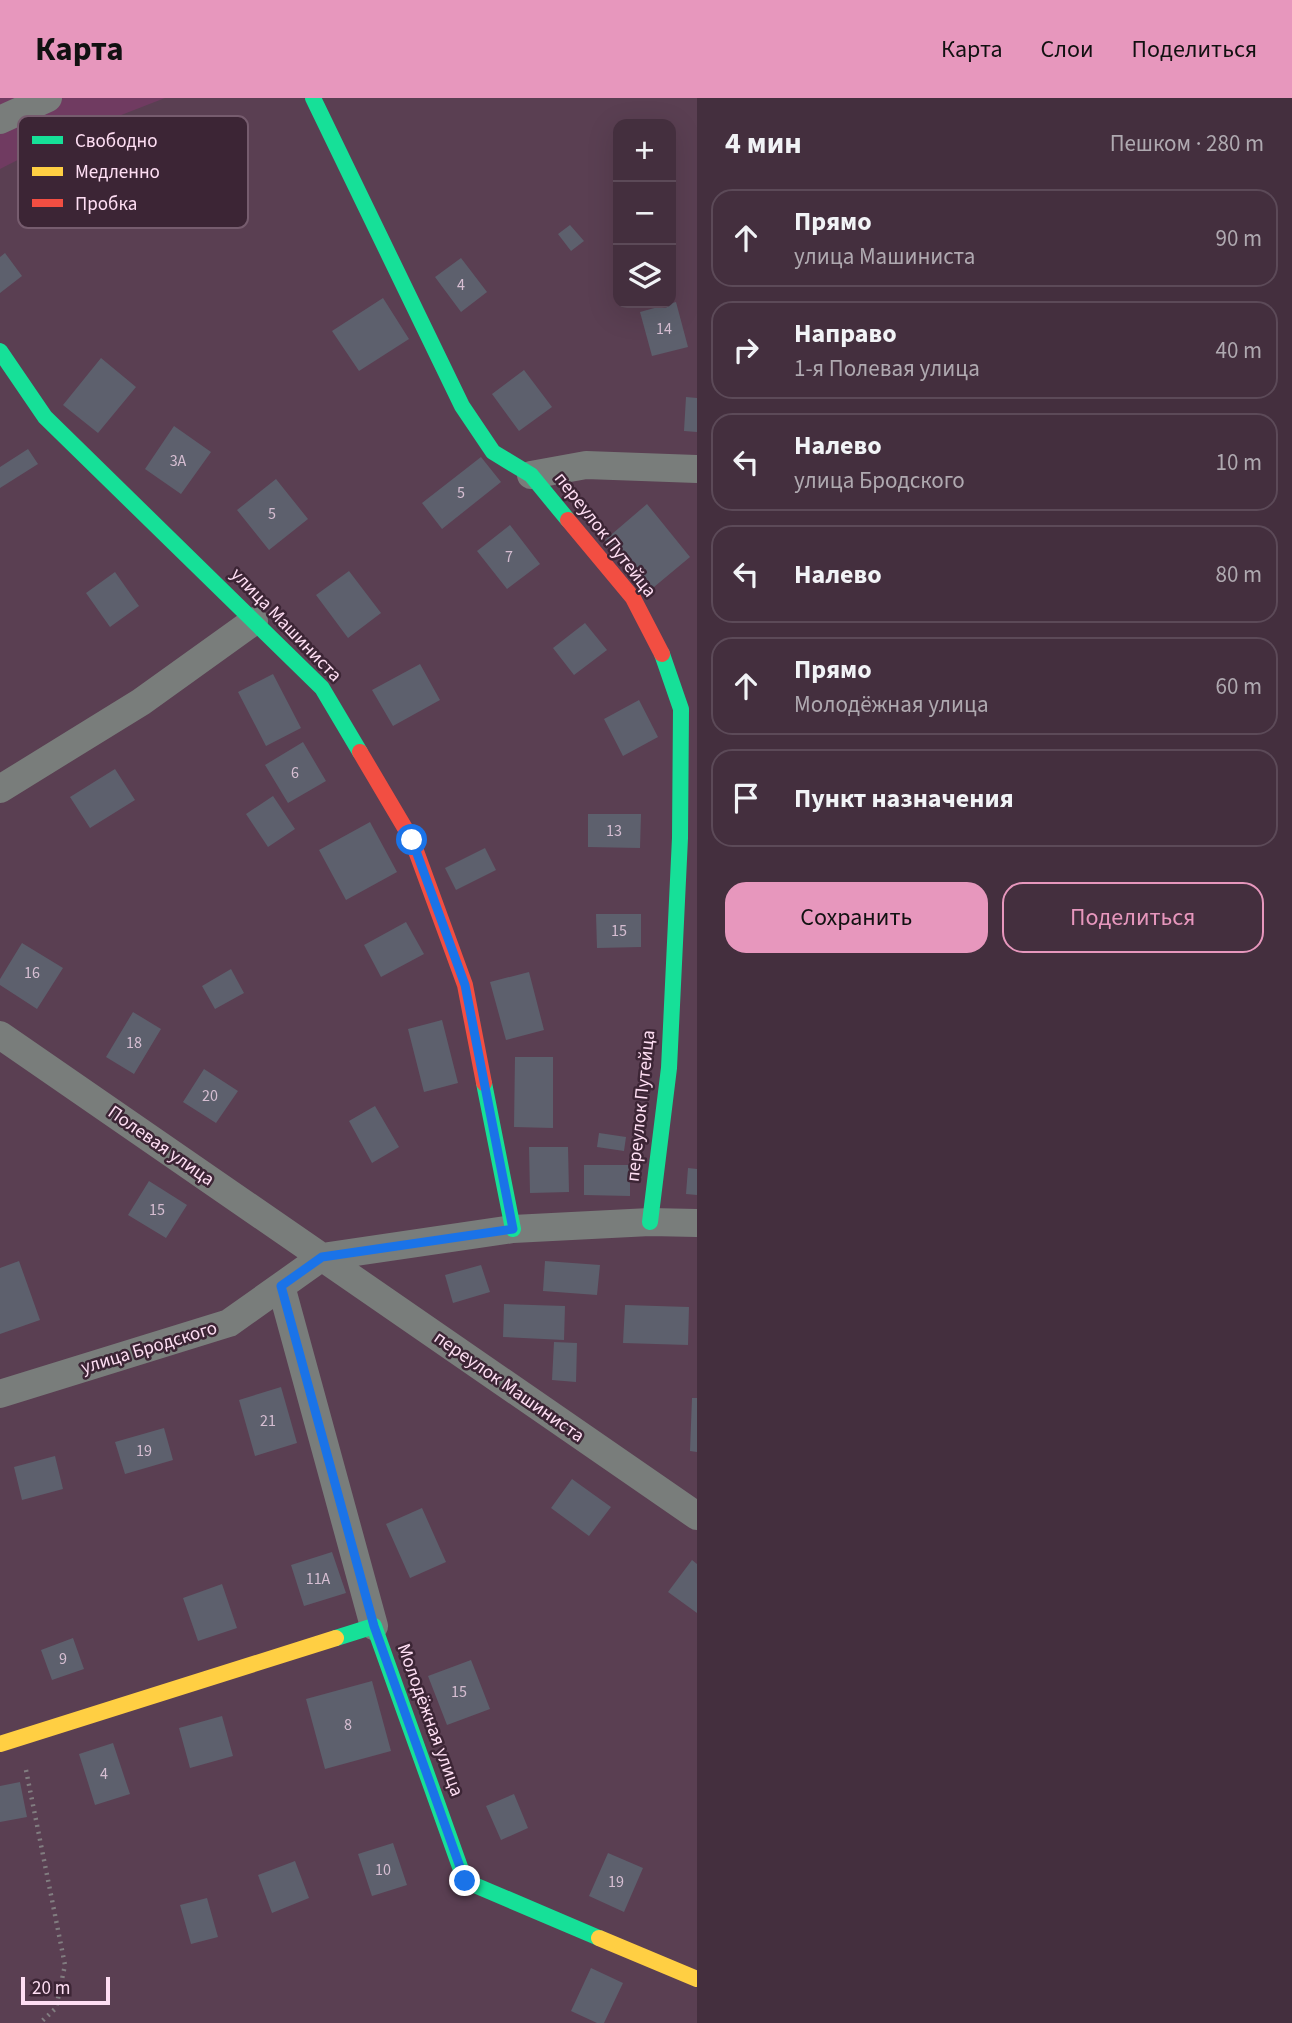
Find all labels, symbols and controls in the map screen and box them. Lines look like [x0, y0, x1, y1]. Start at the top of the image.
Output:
text: Карта [35, 26, 124, 73]
text: Карта [941, 32, 1003, 67]
text: Слои [1041, 32, 1094, 67]
text: Поделиться [1132, 32, 1257, 67]
legend [18, 116, 248, 228]
map controls [613, 119, 676, 308]
button: + [613, 119, 676, 182]
text: 4 мин [725, 122, 802, 165]
text: Пешком · 280 m [1110, 127, 1264, 160]
text: Свободно [75, 128, 158, 155]
text: Медленно [75, 159, 160, 186]
button: − [613, 182, 676, 245]
text: Пробка [75, 191, 137, 218]
text: Прямо [794, 203, 872, 240]
icon: ahead [727, 219, 765, 257]
text: 90 m [1215, 222, 1262, 255]
text: улица Машиниста [794, 240, 975, 273]
button: layers [613, 245, 676, 308]
house number: 4 [457, 274, 465, 296]
text: Направо [794, 315, 897, 352]
house number: 14 [656, 318, 672, 340]
icon: right [727, 331, 765, 369]
text: 40 m [1215, 334, 1262, 367]
text: 1-я Полевая улица [794, 352, 980, 385]
text: Налево [794, 427, 882, 464]
icon: left [727, 443, 765, 481]
text: 10 m [1215, 446, 1262, 479]
house number: 3А [170, 450, 187, 472]
text: улица Бродского [794, 464, 965, 497]
street label: переулок Путейца [547, 467, 663, 603]
house number: 5 [457, 482, 465, 504]
house number: 5 [268, 503, 276, 525]
house number: 7 [505, 546, 513, 568]
icon: left [727, 555, 765, 593]
text: Налево [794, 556, 882, 593]
text: 80 m [1215, 558, 1262, 591]
street label: улица Машиниста [224, 562, 348, 688]
text: Прямо [794, 651, 872, 688]
icon: ahead [727, 667, 765, 705]
text: 60 m [1215, 670, 1262, 703]
text: Молодёжная улица [794, 688, 989, 721]
house number: 6 [291, 762, 299, 784]
icon: arrive [727, 779, 765, 817]
text: Пункт назначения [794, 780, 1014, 817]
house number: 13 [606, 820, 622, 842]
route start [396, 824, 427, 855]
button: Сохранить [725, 882, 988, 953]
button: Поделиться [1002, 882, 1264, 953]
house number: 15 [611, 920, 627, 942]
house number: 16 [24, 962, 40, 984]
street label: переулок Путейца [620, 1029, 662, 1183]
house number: 18 [126, 1032, 142, 1054]
house number: 20 [202, 1085, 218, 1107]
street label: Полевая улица [102, 1099, 220, 1193]
house number: 15 [149, 1199, 165, 1221]
street label: улица Бродского [78, 1314, 220, 1382]
street label: переулок Машиниста [428, 1325, 590, 1449]
house number: 21 [260, 1410, 276, 1432]
house number: 19 [136, 1440, 152, 1462]
house number: 11А [306, 1568, 331, 1590]
street label: Молодёжная улица [390, 1640, 470, 1800]
house number: 9 [59, 1648, 67, 1670]
house number: 15 [451, 1681, 467, 1703]
house number: 8 [344, 1714, 352, 1736]
house number: 4 [100, 1763, 108, 1785]
house number: 10 [375, 1859, 391, 1881]
route end [449, 1865, 480, 1896]
house number: 19 [608, 1871, 624, 1893]
scale bar [21, 1974, 110, 2006]
text: 20 m [32, 1975, 70, 2002]

